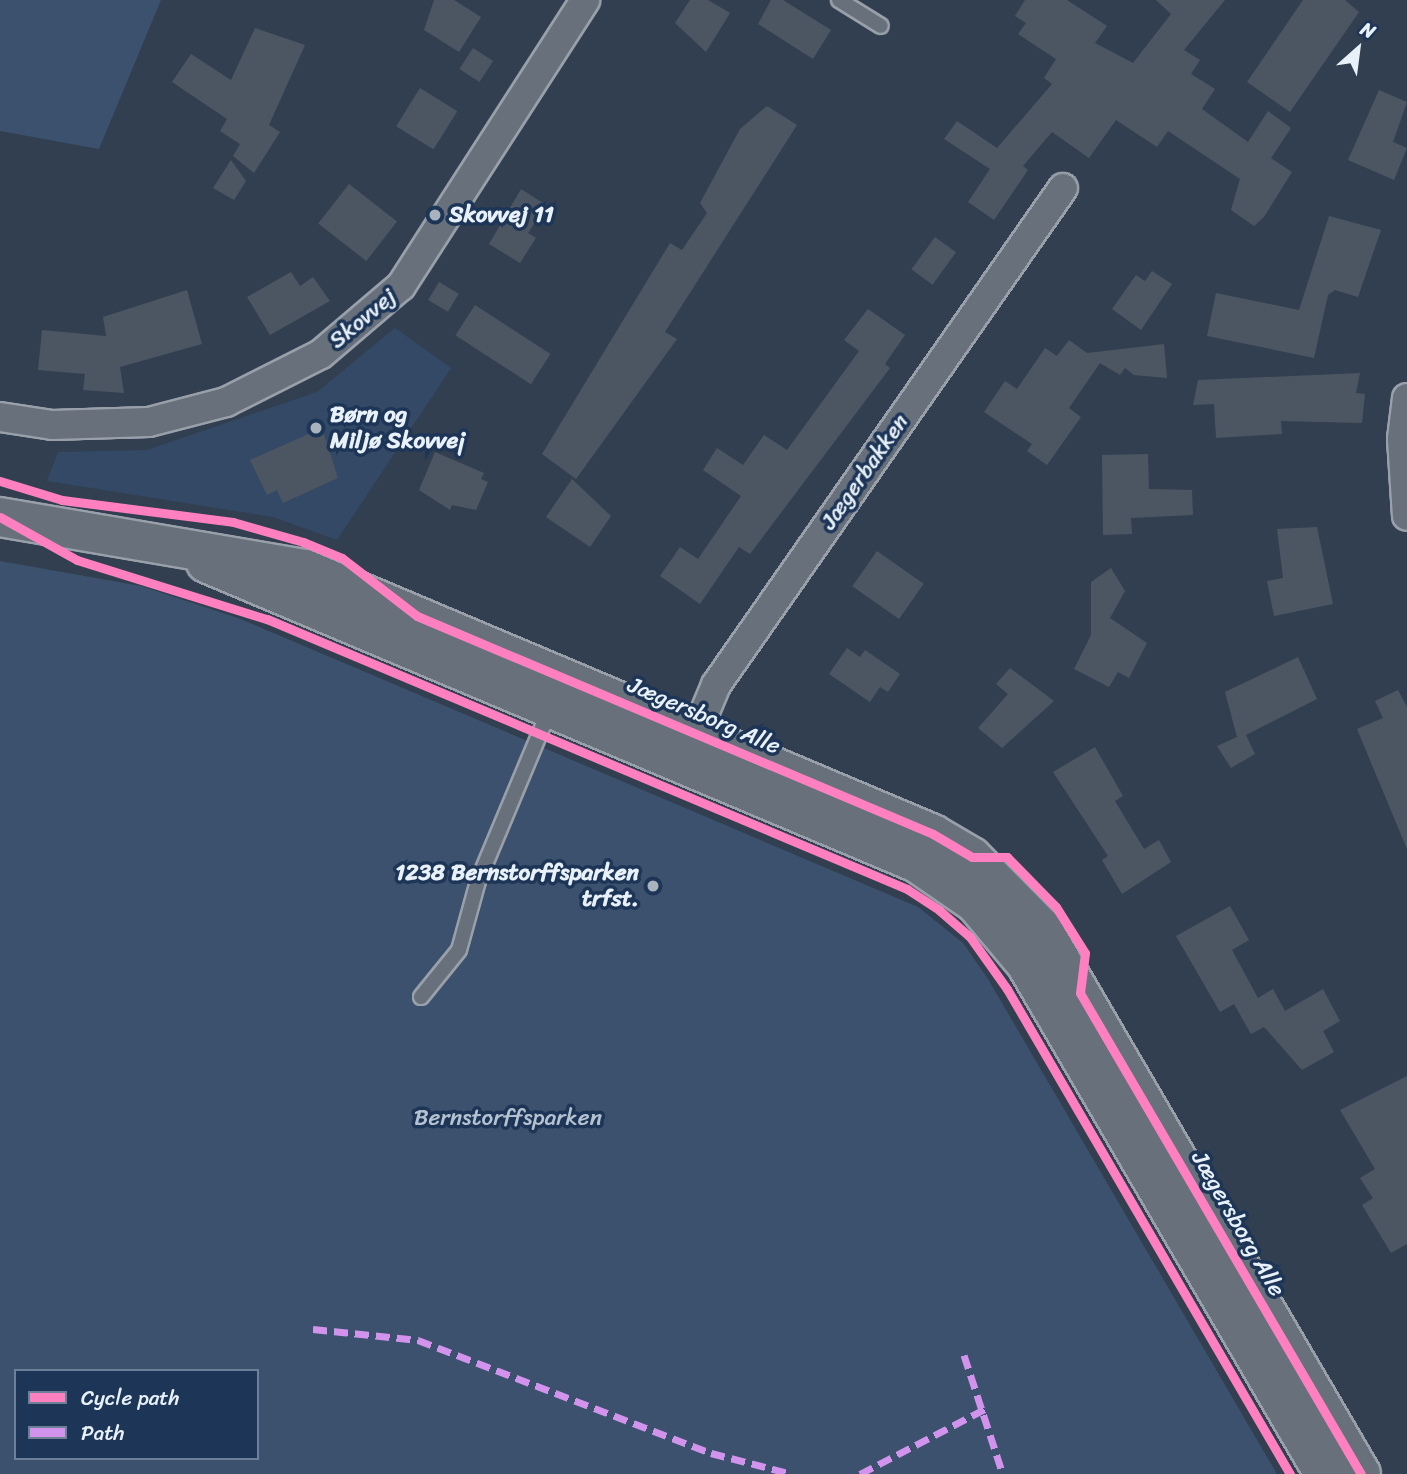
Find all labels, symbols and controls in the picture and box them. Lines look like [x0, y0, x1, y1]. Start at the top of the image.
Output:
text: N [1355, 12, 1382, 48]
north arrow [1323, 14, 1393, 84]
place label: Skovvej 11 [449, 201, 554, 229]
marker: Skovvej 11 [427, 207, 443, 223]
street label: Skovvej [324, 283, 402, 355]
place label: Børn og Miljø Skovvej [330, 401, 466, 455]
street label: Jægerbakken [815, 409, 915, 535]
marker: Børn og Miljø Skovvej [308, 420, 324, 436]
street label: Jægersborg Alle [623, 671, 785, 761]
place label: 1238 Bernstorffsparken trfst. [395, 859, 639, 913]
marker: 1238 Bernstorffsparken trfst. [645, 878, 661, 894]
park label: Bernstorffsparken [414, 1104, 602, 1132]
street label: Jægersborg Alle [1185, 1146, 1291, 1302]
legend [14, 1369, 259, 1460]
text: Cycle path [81, 1379, 180, 1417]
text: Path [81, 1414, 124, 1452]

